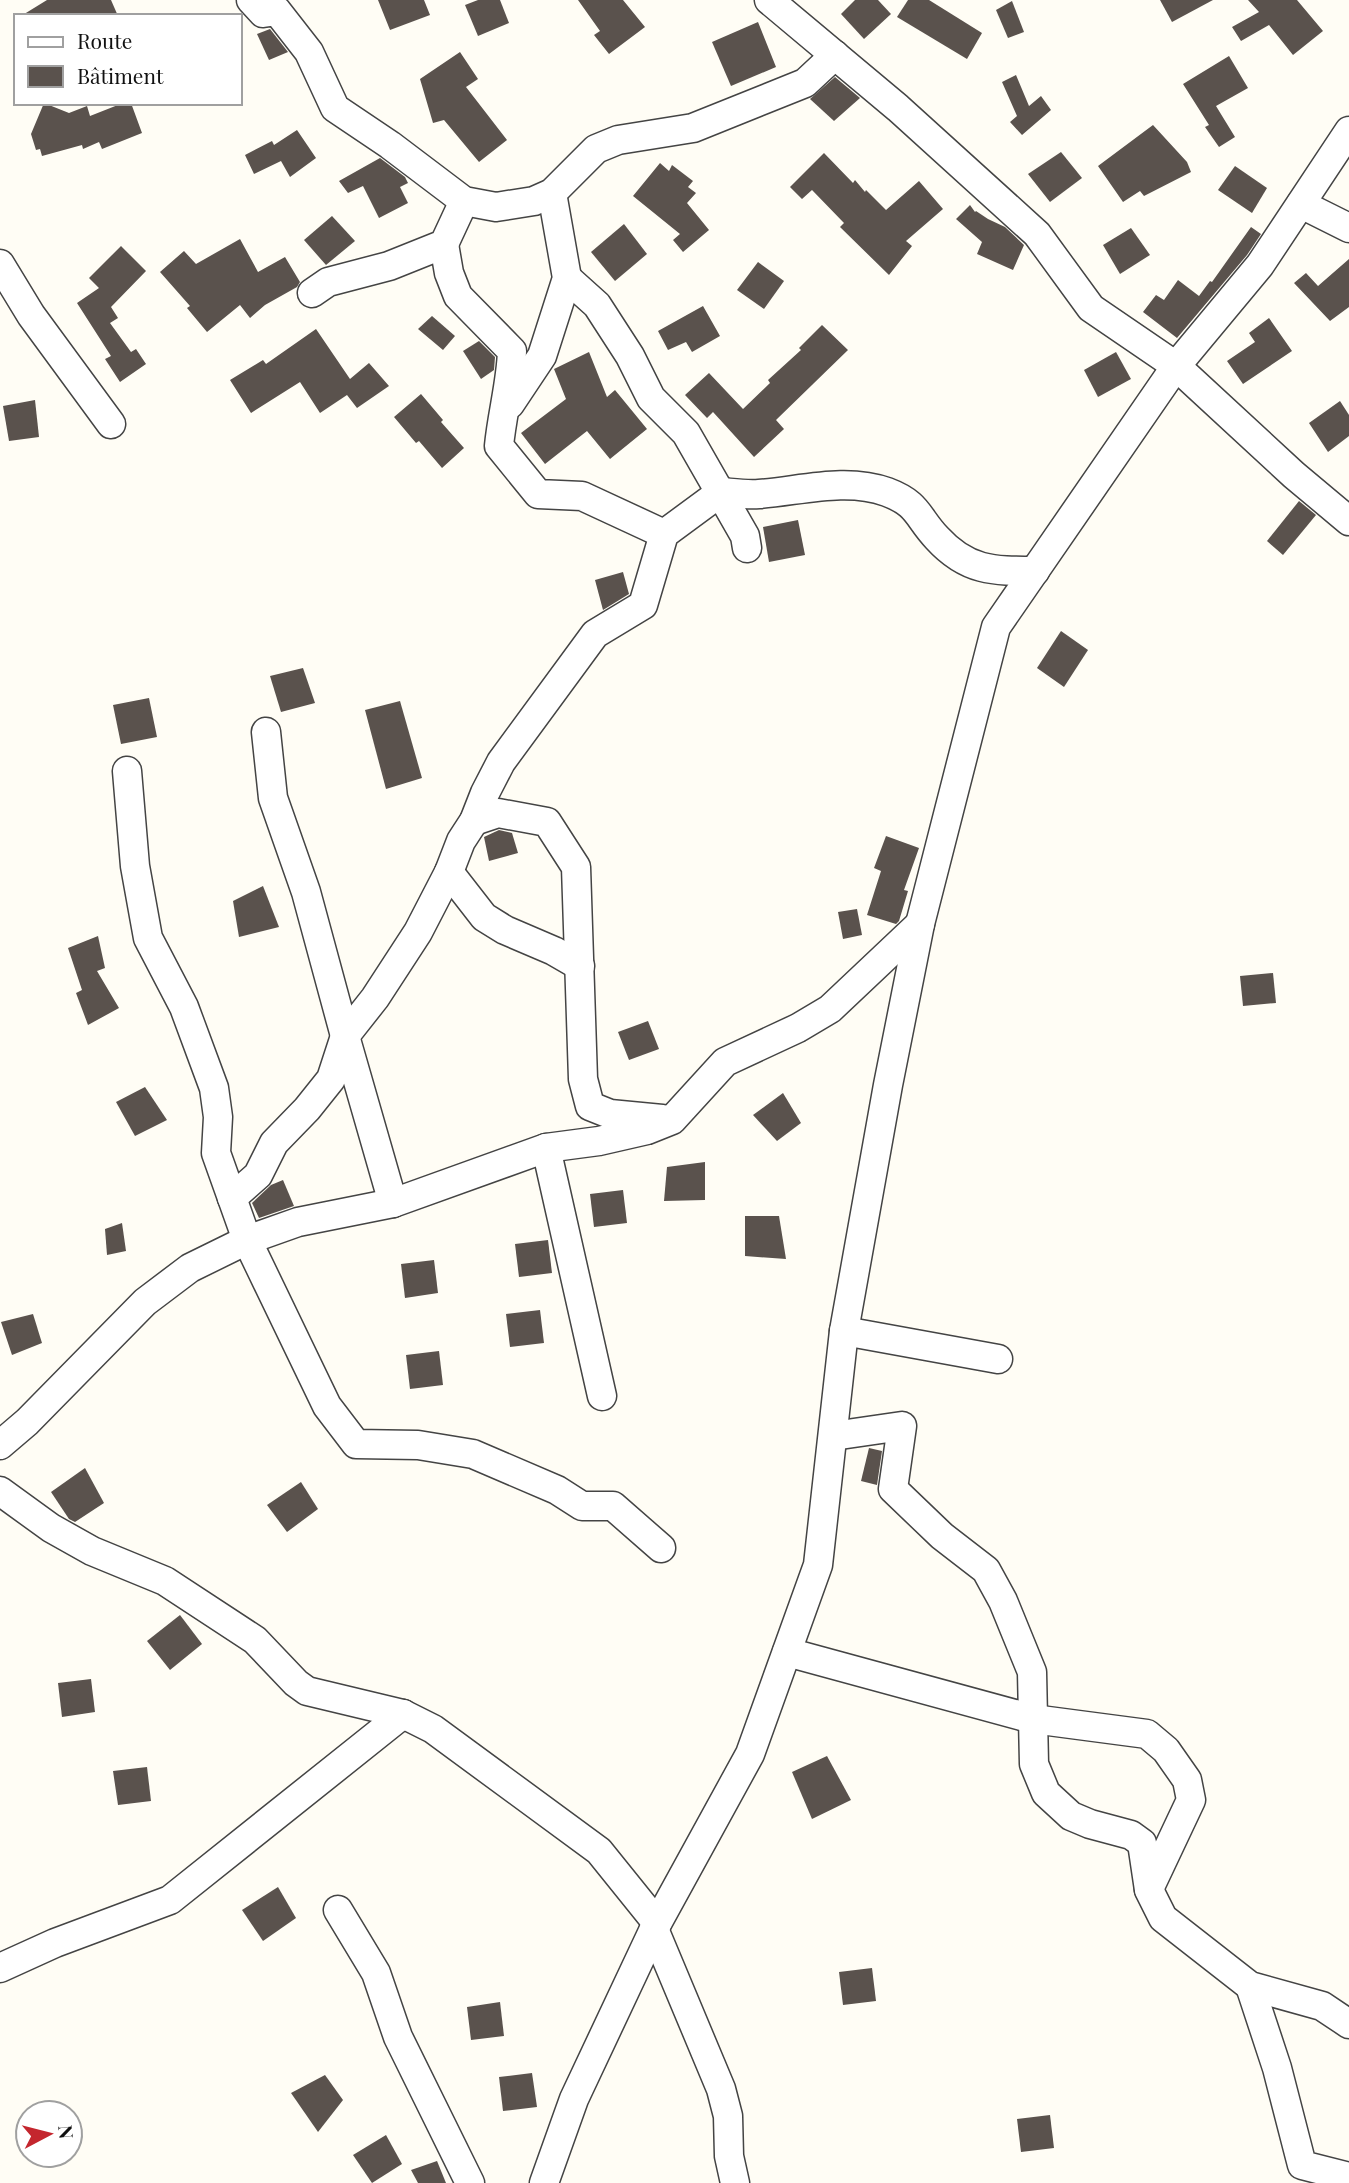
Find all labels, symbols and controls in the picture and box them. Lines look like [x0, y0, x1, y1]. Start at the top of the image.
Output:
legend [14, 14, 242, 105]
text: Route [77, 26, 132, 54]
text: Bâtiment [77, 61, 164, 89]
north arrow [14, 2099, 84, 2169]
text: N [53, 2123, 81, 2140]

